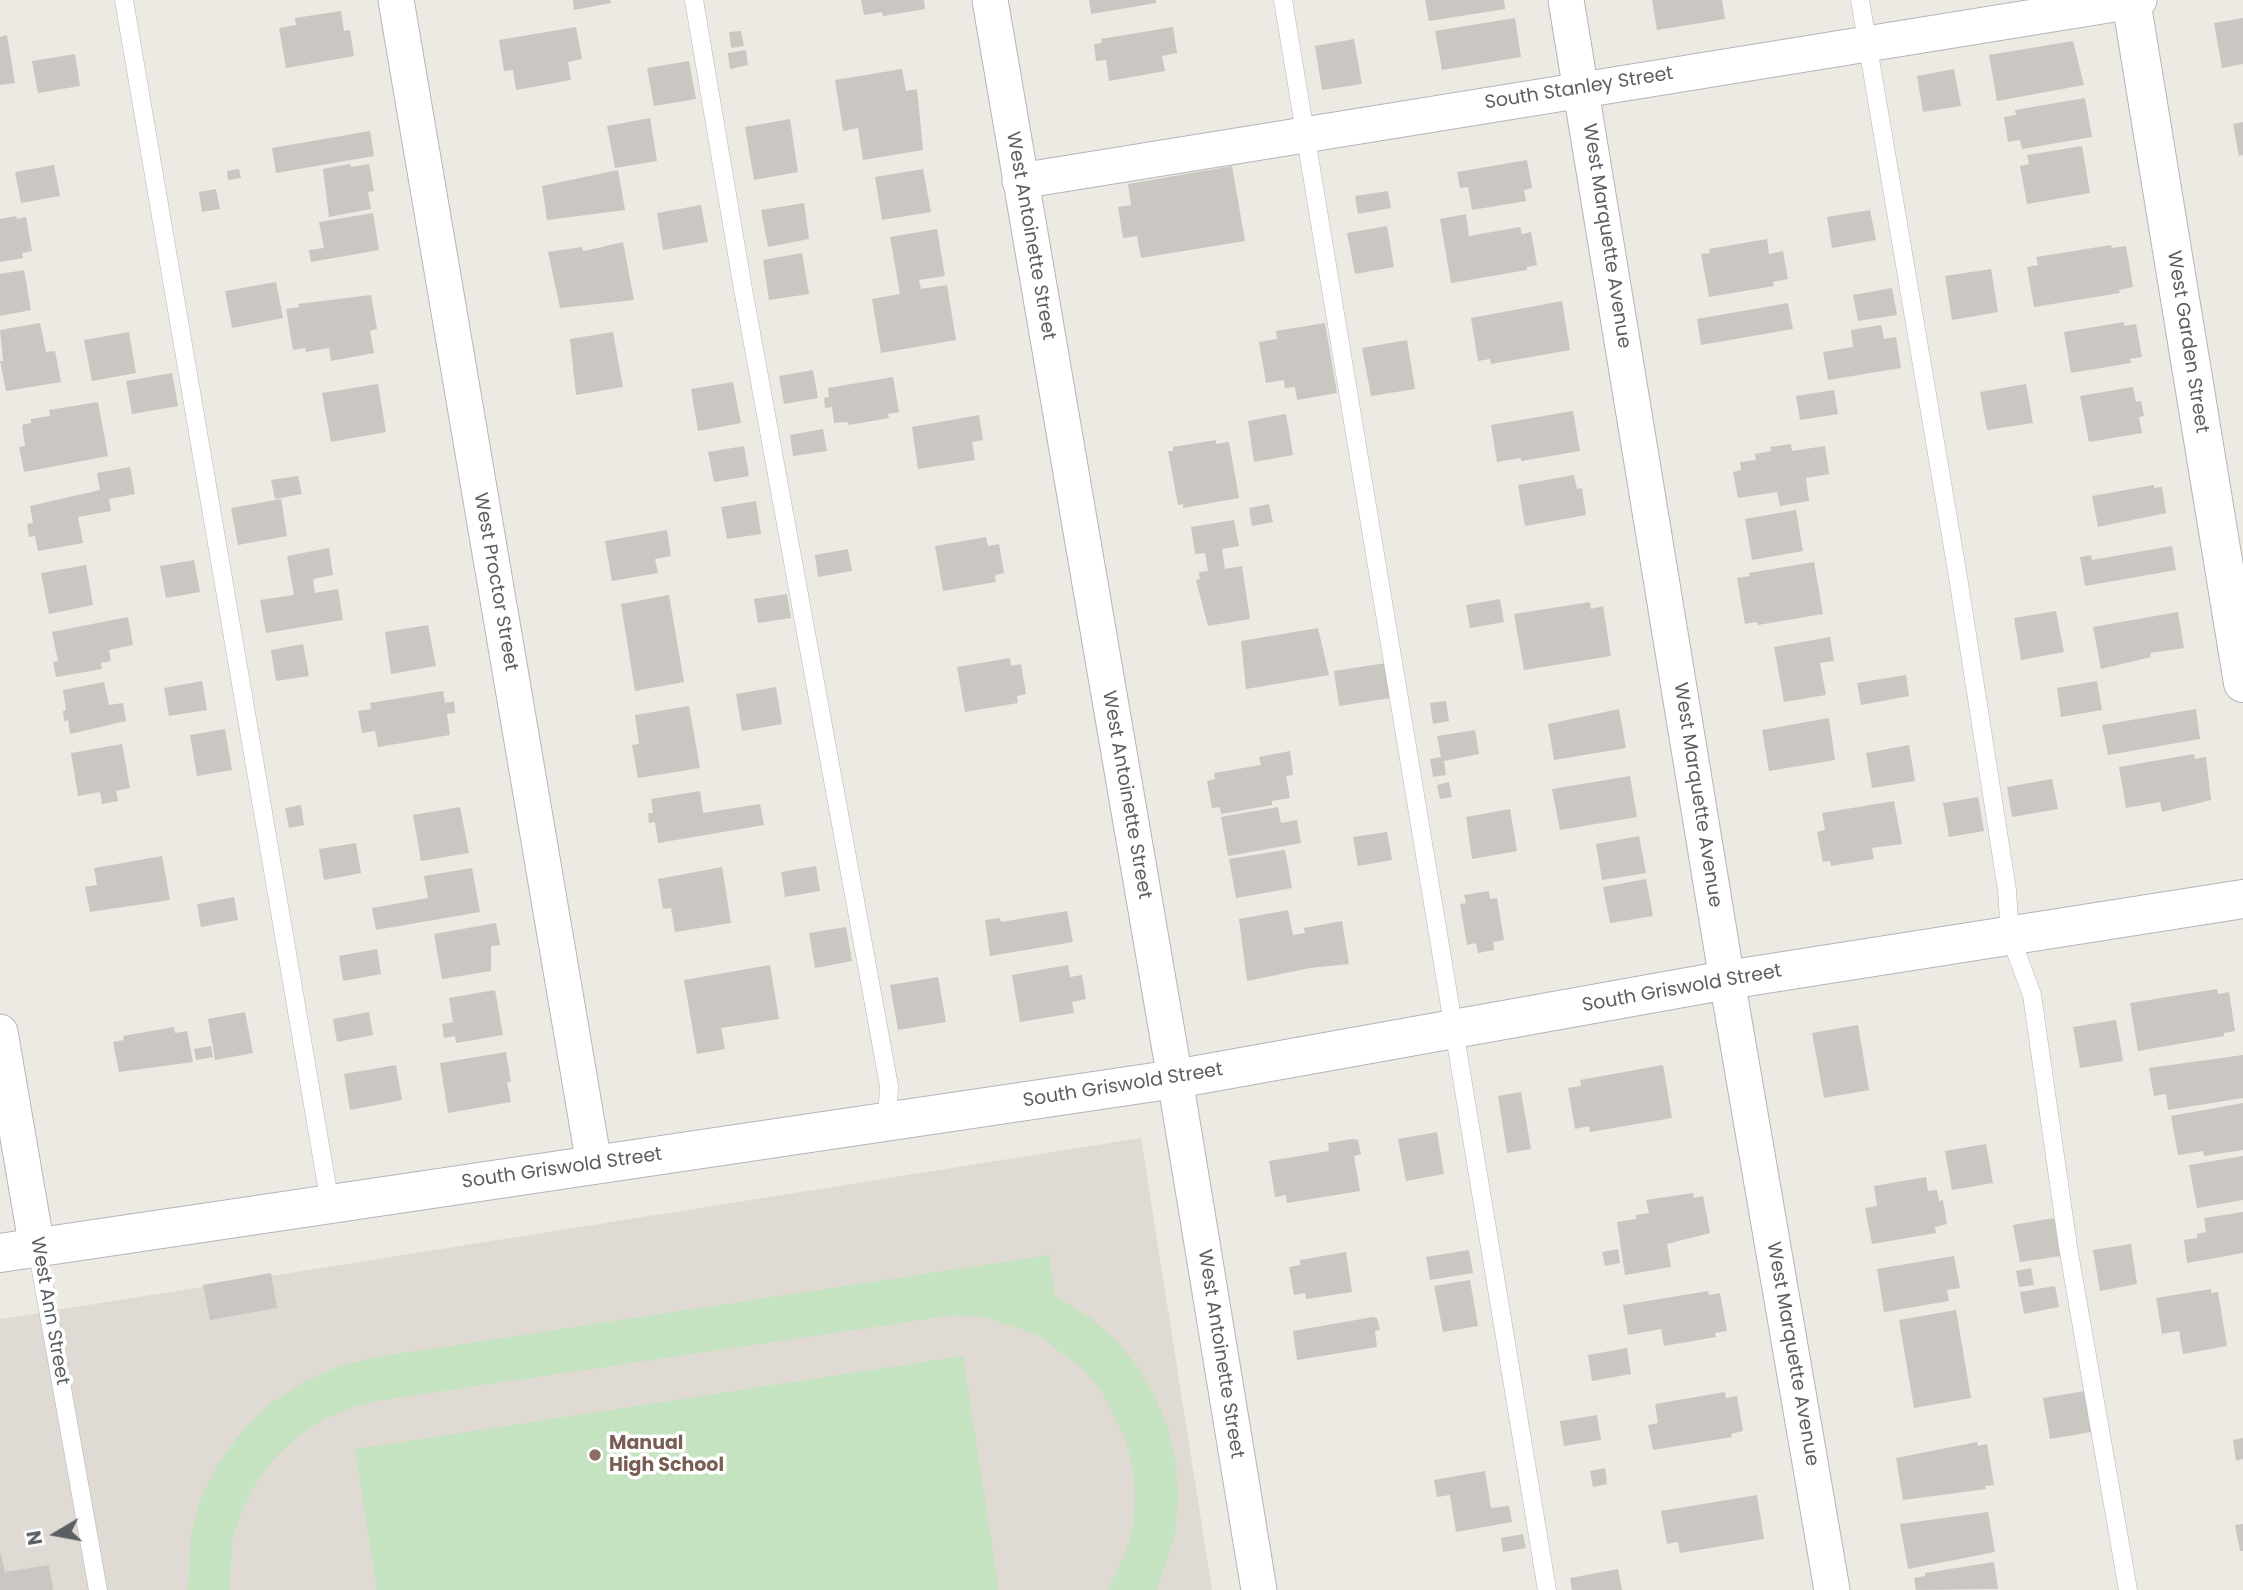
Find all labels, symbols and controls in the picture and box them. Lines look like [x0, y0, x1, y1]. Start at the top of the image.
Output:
street label: South Stanley Street [1483, 63, 1675, 115]
street label: West Marquette Avenue [1577, 122, 1635, 350]
street label: West Antoinette Street [1000, 130, 1060, 342]
street label: West Garden Street [2161, 249, 2213, 435]
street label: West Proctor Street [468, 491, 522, 673]
street label: West Marquette Avenue [1668, 681, 1726, 909]
street label: West Antoinette Street [1096, 689, 1156, 901]
street label: South Griswold Street [1581, 960, 1783, 1018]
street label: South Griswold Street [1021, 1059, 1225, 1113]
street label: South Griswold Street [460, 1144, 664, 1194]
street label: West Ann Street [25, 1235, 73, 1387]
street label: West Marquette Avenue [1761, 1240, 1823, 1468]
street label: West Antoinette Street [1192, 1248, 1248, 1460]
place label: Manual High School [609, 1433, 724, 1477]
marker: Manual High School [587, 1447, 603, 1463]
north arrow [21, 1499, 91, 1569]
text: N [20, 1528, 49, 1547]

